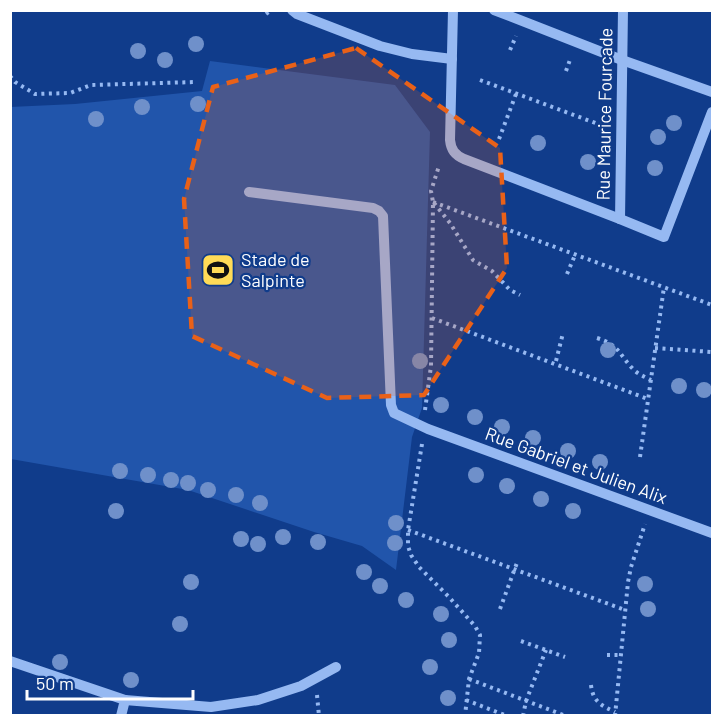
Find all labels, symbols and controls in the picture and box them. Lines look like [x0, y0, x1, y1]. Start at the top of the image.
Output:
street label: Rue Maurice Fourcade [591, 27, 617, 200]
place label: Stade de Salpinte [241, 248, 310, 291]
sports icon: Stade de Salpinte [200, 252, 236, 288]
street label: Rue Gabriel et Julien Alix [482, 422, 671, 508]
scale bar [27, 663, 194, 701]
text: 50 m [36, 672, 74, 694]

